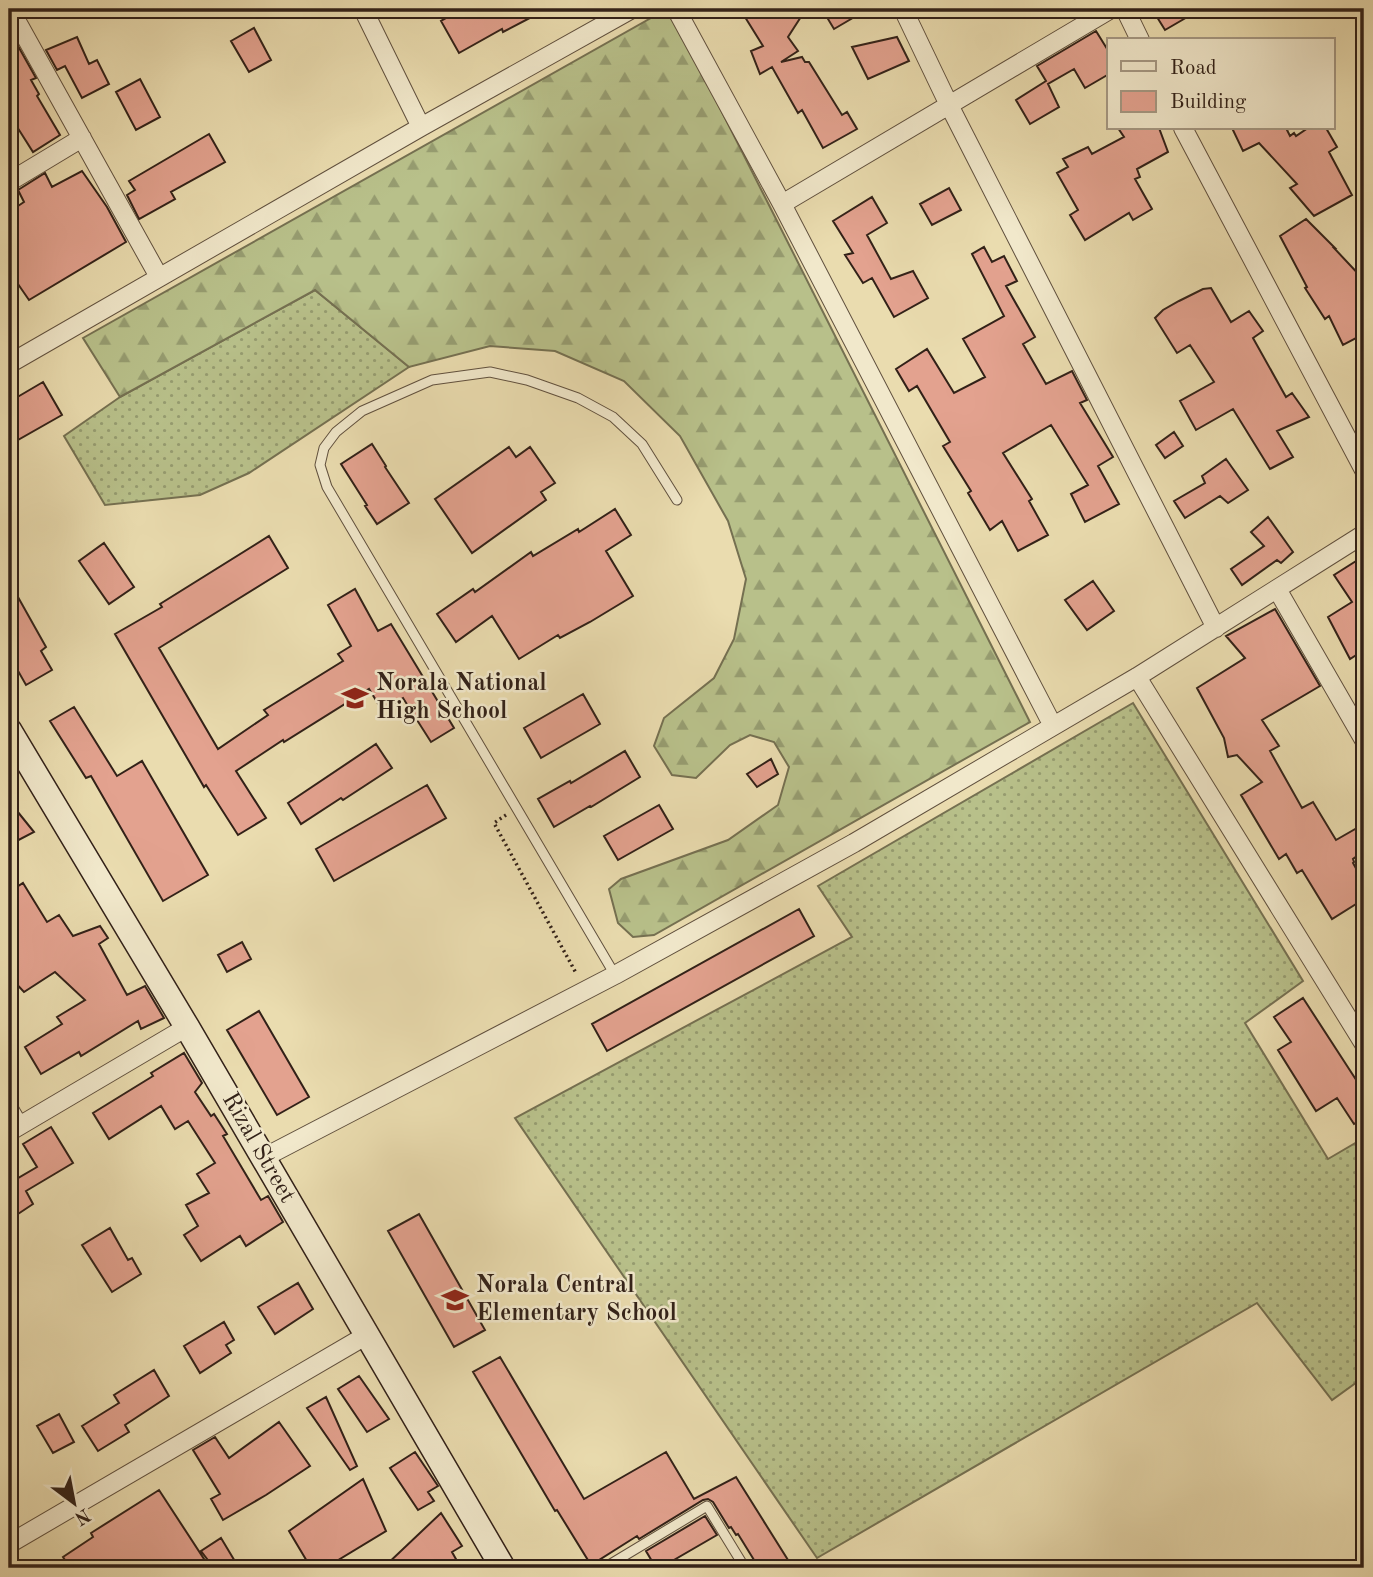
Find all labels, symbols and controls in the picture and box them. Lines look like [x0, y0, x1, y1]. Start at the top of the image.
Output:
legend [1107, 38, 1334, 130]
text: Road [1170, 58, 1217, 79]
text: Building [1170, 92, 1247, 113]
place label: Norala National High School [376, 672, 547, 724]
school or university icon: Norala National High School [340, 683, 370, 713]
street label: Rizal Street [217, 1089, 299, 1207]
place label: Norala Central Elementary School [476, 1274, 677, 1326]
school or university icon: Norala Central Elementary School [440, 1285, 470, 1315]
north arrow [38, 1468, 108, 1538]
text: N [70, 1503, 93, 1527]

